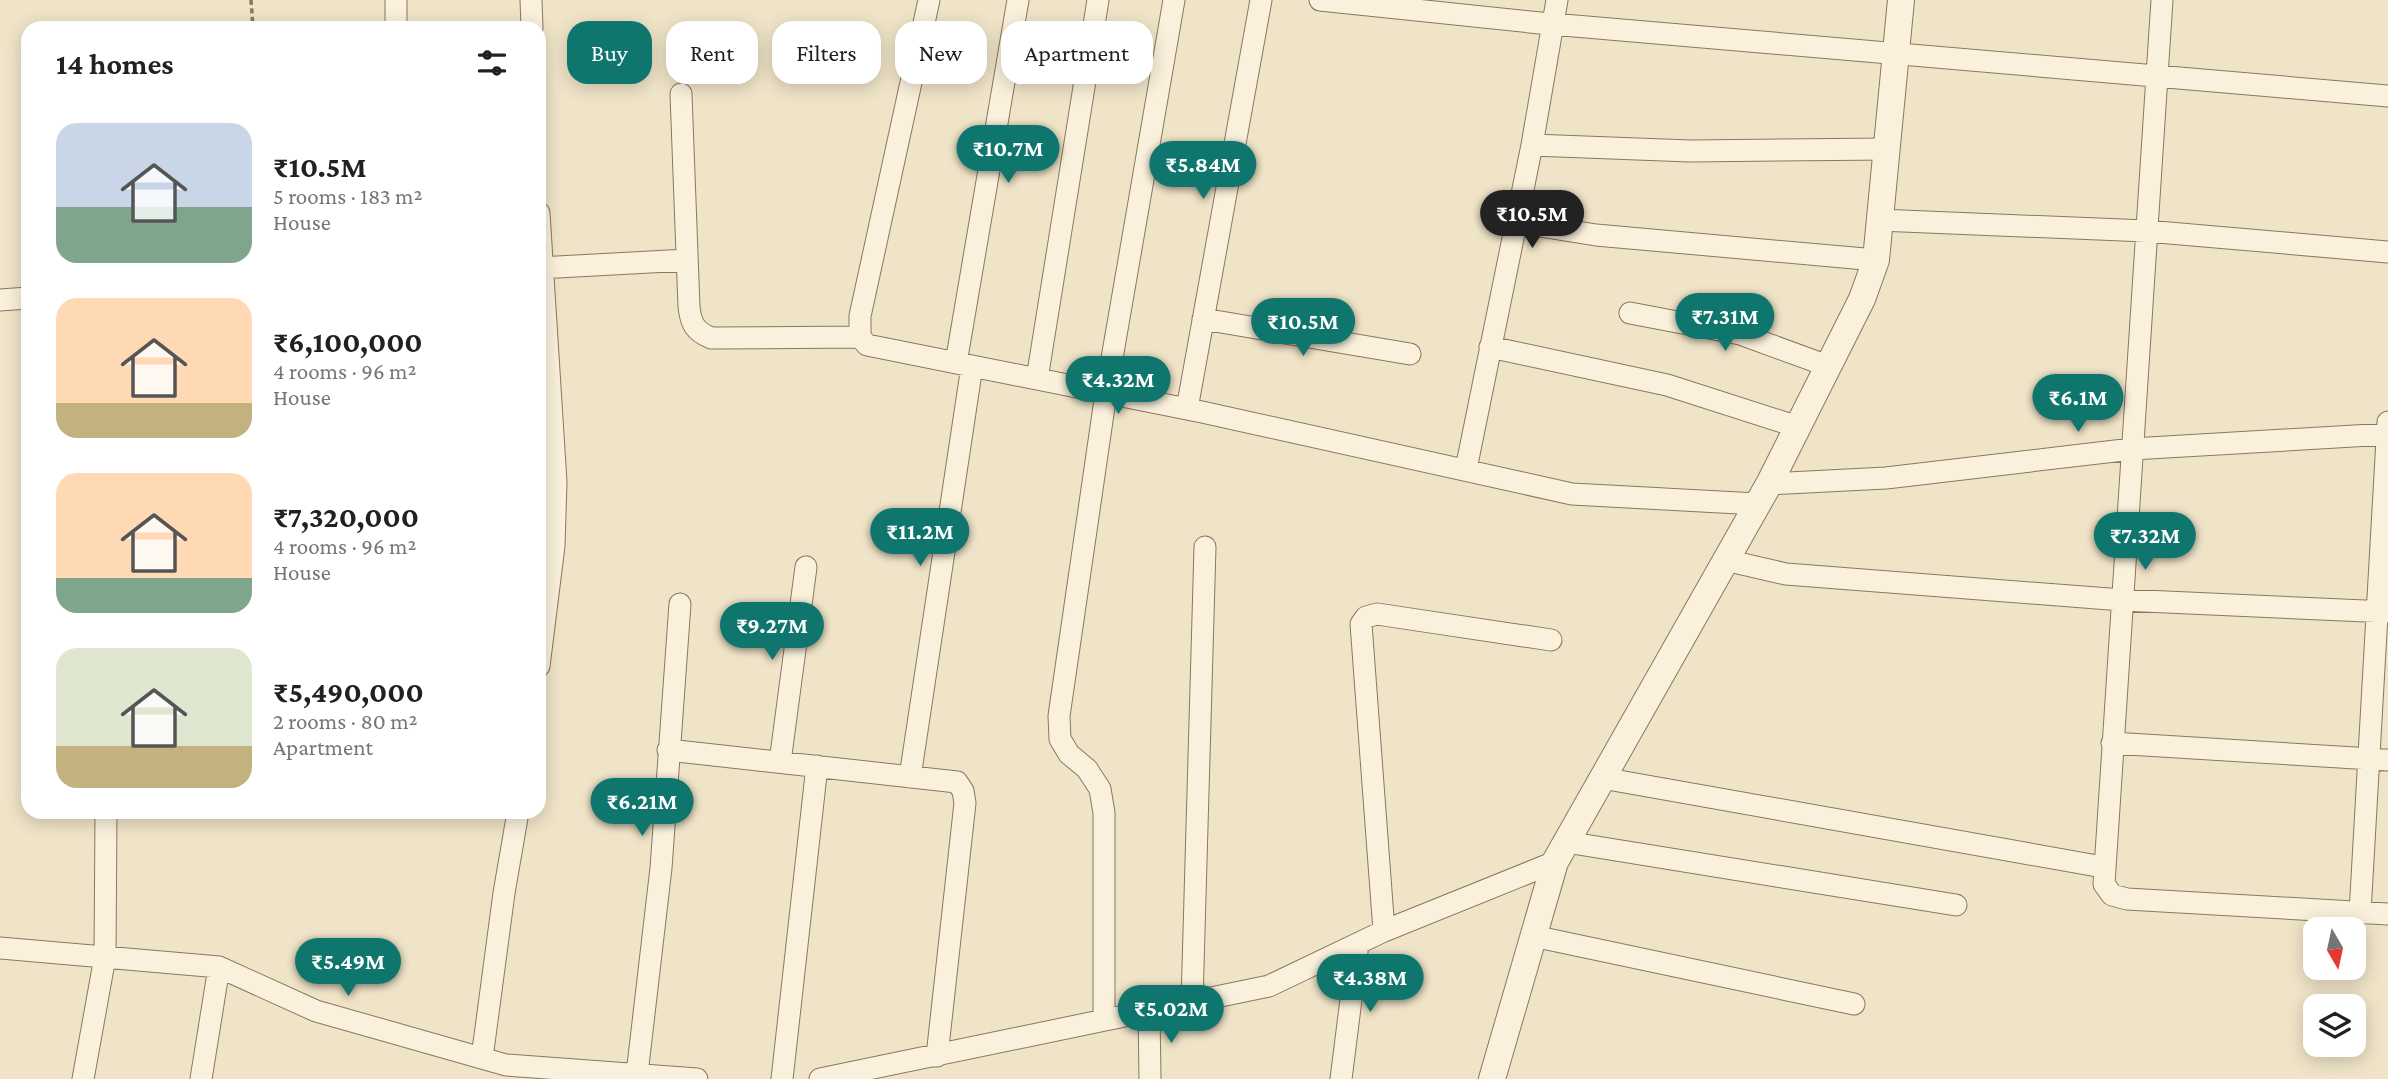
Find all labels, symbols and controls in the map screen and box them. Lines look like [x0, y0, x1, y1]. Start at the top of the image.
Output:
chip: Buy [567, 21, 652, 84]
chip: Rent [666, 21, 758, 84]
chip: Filters [772, 21, 881, 84]
chip: New [895, 21, 987, 84]
chip: Apartment [1001, 21, 1153, 84]
icon: filters [473, 44, 511, 82]
text: 14 homes [56, 47, 174, 80]
pin: ₹10.7M [951, 125, 1065, 185]
text: ₹10.7M [973, 135, 1043, 161]
pin: ₹5.84M [1146, 142, 1260, 201]
text: ₹10.5M [273, 150, 367, 183]
icon: home [112, 151, 196, 235]
text: ₹5.84M [1165, 151, 1241, 177]
text: 5 rooms · 183 m² [273, 183, 423, 209]
pin: ₹10.5M [1475, 190, 1589, 250]
text: ₹10.5M [1496, 200, 1568, 226]
text: House [273, 209, 331, 235]
pin: ₹7.31M [1668, 294, 1782, 353]
pin: ₹10.5M [1246, 298, 1360, 358]
text: ₹7.31M [1691, 303, 1759, 329]
text: ₹10.5M [1267, 308, 1339, 334]
text: ₹6,100,000 [273, 325, 423, 358]
icon: home [112, 326, 196, 410]
pin: ₹4.32M [1061, 356, 1175, 416]
text: 4 rooms · 96 m² [273, 358, 416, 384]
text: ₹4.32M [1082, 366, 1154, 392]
pin: ₹6.1M [2029, 374, 2127, 434]
text: House [273, 384, 331, 410]
text: ₹6.1M [2048, 384, 2108, 410]
text: ₹7,320,000 [273, 500, 419, 533]
icon: home [112, 501, 196, 585]
pin: ₹11.2M [863, 508, 977, 568]
pin: ₹7.32M [2088, 512, 2202, 572]
text: ₹11.2M [886, 518, 954, 544]
text: ₹7.32M [2110, 522, 2180, 548]
text: 4 rooms · 96 m² [273, 533, 416, 559]
text: House [273, 559, 331, 585]
pin: ₹9.27M [715, 602, 829, 662]
text: ₹9.27M [736, 612, 808, 638]
text: ₹5,490,000 [273, 675, 424, 708]
icon: home [112, 676, 196, 760]
text: 2 rooms · 80 m² [273, 708, 418, 734]
text: Apartment [273, 734, 373, 760]
pin: ₹6.21M [585, 778, 699, 838]
text: ₹6.21M [607, 788, 677, 814]
north arrow [2303, 917, 2366, 980]
map controls [2303, 917, 2366, 1057]
pin: ₹5.49M [291, 939, 405, 998]
text: ₹5.49M [311, 948, 385, 974]
pin: ₹4.38M [1313, 954, 1427, 1014]
text: ₹4.38M [1333, 964, 1407, 990]
pin: ₹5.02M [1114, 986, 1228, 1045]
button: layers [2303, 994, 2366, 1057]
text: ₹5.02M [1134, 995, 1208, 1021]

